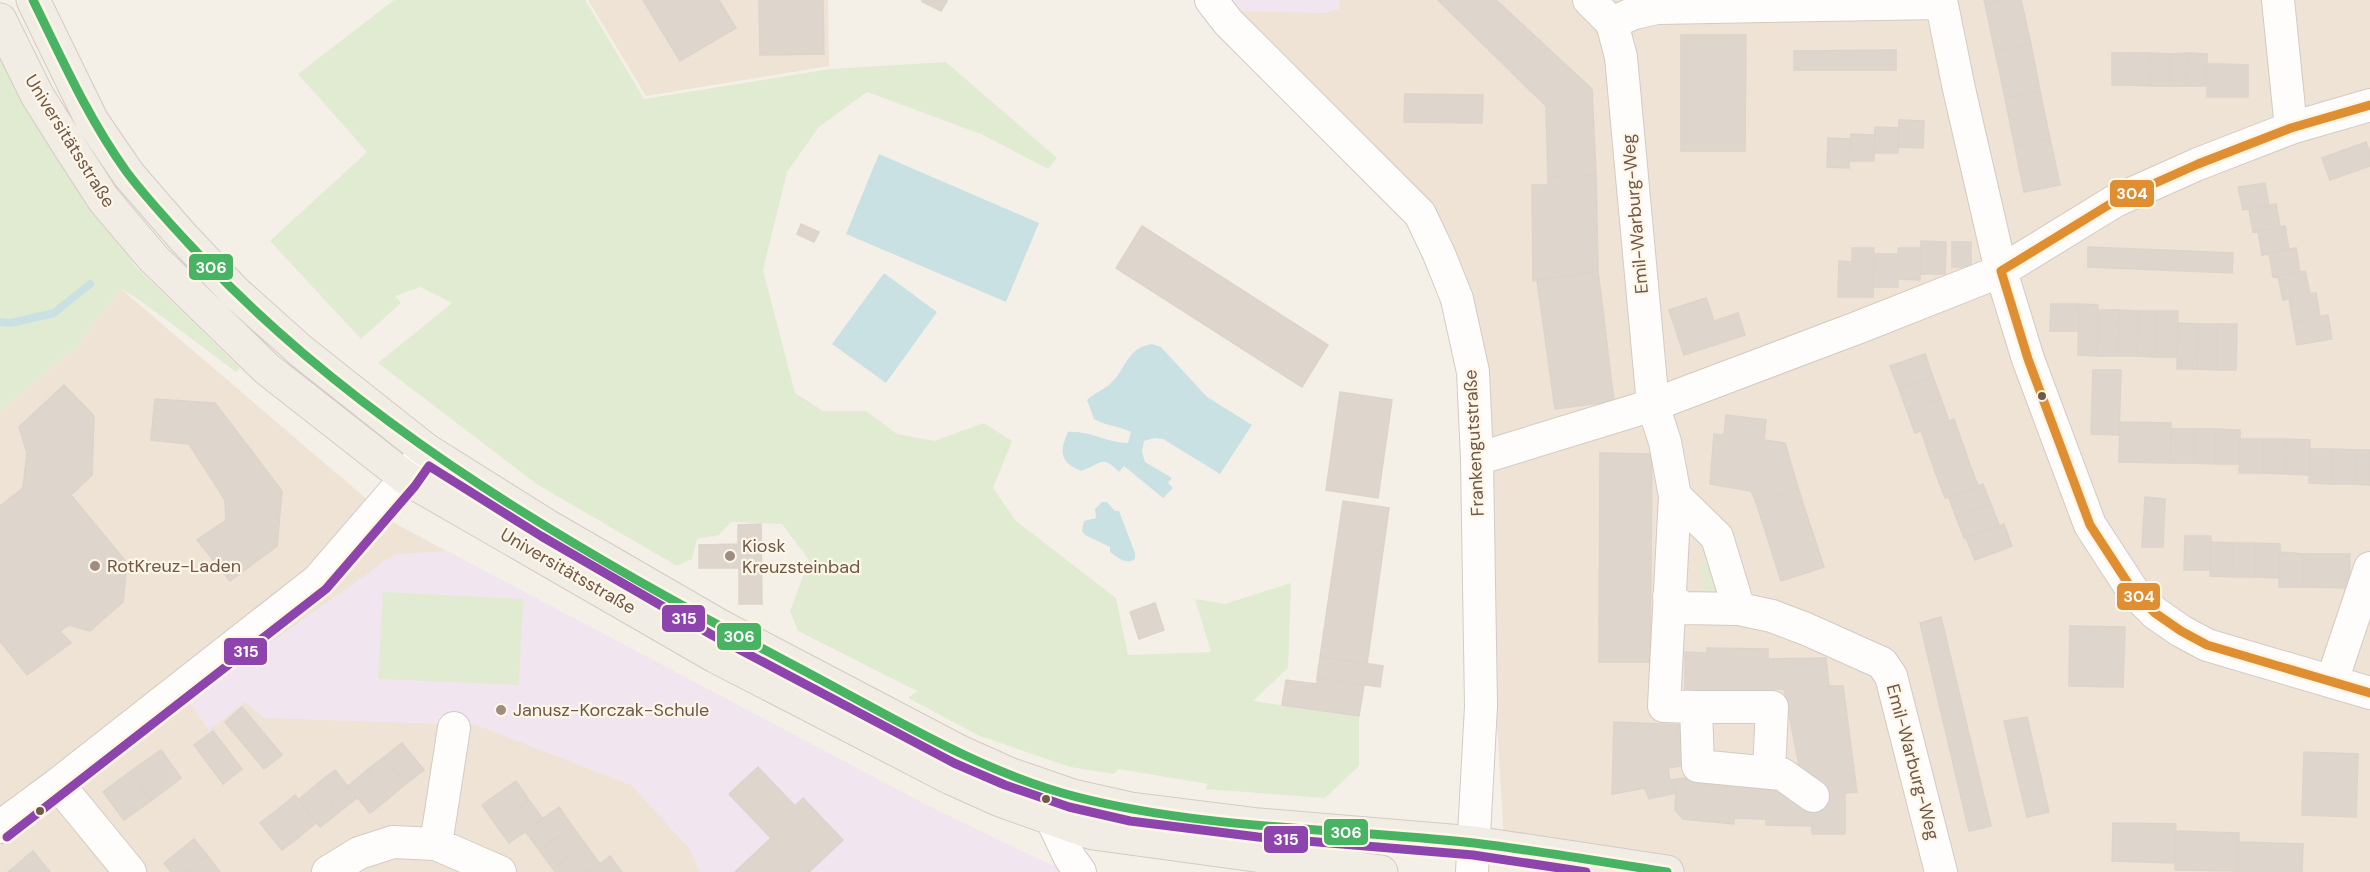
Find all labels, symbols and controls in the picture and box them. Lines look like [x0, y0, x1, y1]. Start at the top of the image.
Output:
street label: Universitätsstraße [19, 70, 121, 212]
street label: Emil-Warburg-Weg [1616, 133, 1654, 295]
line badge: 304 [2109, 179, 2155, 208]
text: 304 [2116, 183, 2148, 204]
line badge: 306 [188, 253, 234, 281]
text: 306 [195, 257, 227, 278]
street label: Frankengutstraße [1458, 369, 1490, 517]
unlabelled marker [2036, 390, 2048, 402]
street label: Universitätsstraße [496, 522, 640, 620]
place label: Kiosk Kreuzsteinbad [742, 534, 860, 579]
marker: Kiosk Kreuzsteinbad [723, 549, 737, 563]
place label: RotKreuz-Laden [107, 554, 241, 578]
marker: RotKreuz-Laden [88, 559, 102, 573]
line badge: 304 [2116, 582, 2161, 611]
text: 304 [2123, 586, 2155, 607]
line badge: 315 [661, 604, 706, 633]
text: 315 [671, 608, 697, 629]
line badge: 306 [716, 622, 762, 651]
text: 306 [723, 626, 755, 647]
line badge: 315 [223, 637, 268, 666]
text: 315 [233, 641, 259, 662]
street label: Emil-Warburg-Weg [1881, 681, 1945, 843]
place label: Janusz-Korczak-Schule [513, 698, 709, 722]
marker: Janusz-Korczak-Schule [494, 703, 508, 717]
unlabelled marker [1040, 793, 1052, 805]
unlabelled marker [34, 805, 46, 817]
line badge: 306 [1323, 818, 1369, 846]
text: 306 [1330, 822, 1362, 843]
line badge: 315 [1263, 825, 1309, 854]
text: 315 [1273, 829, 1299, 850]

